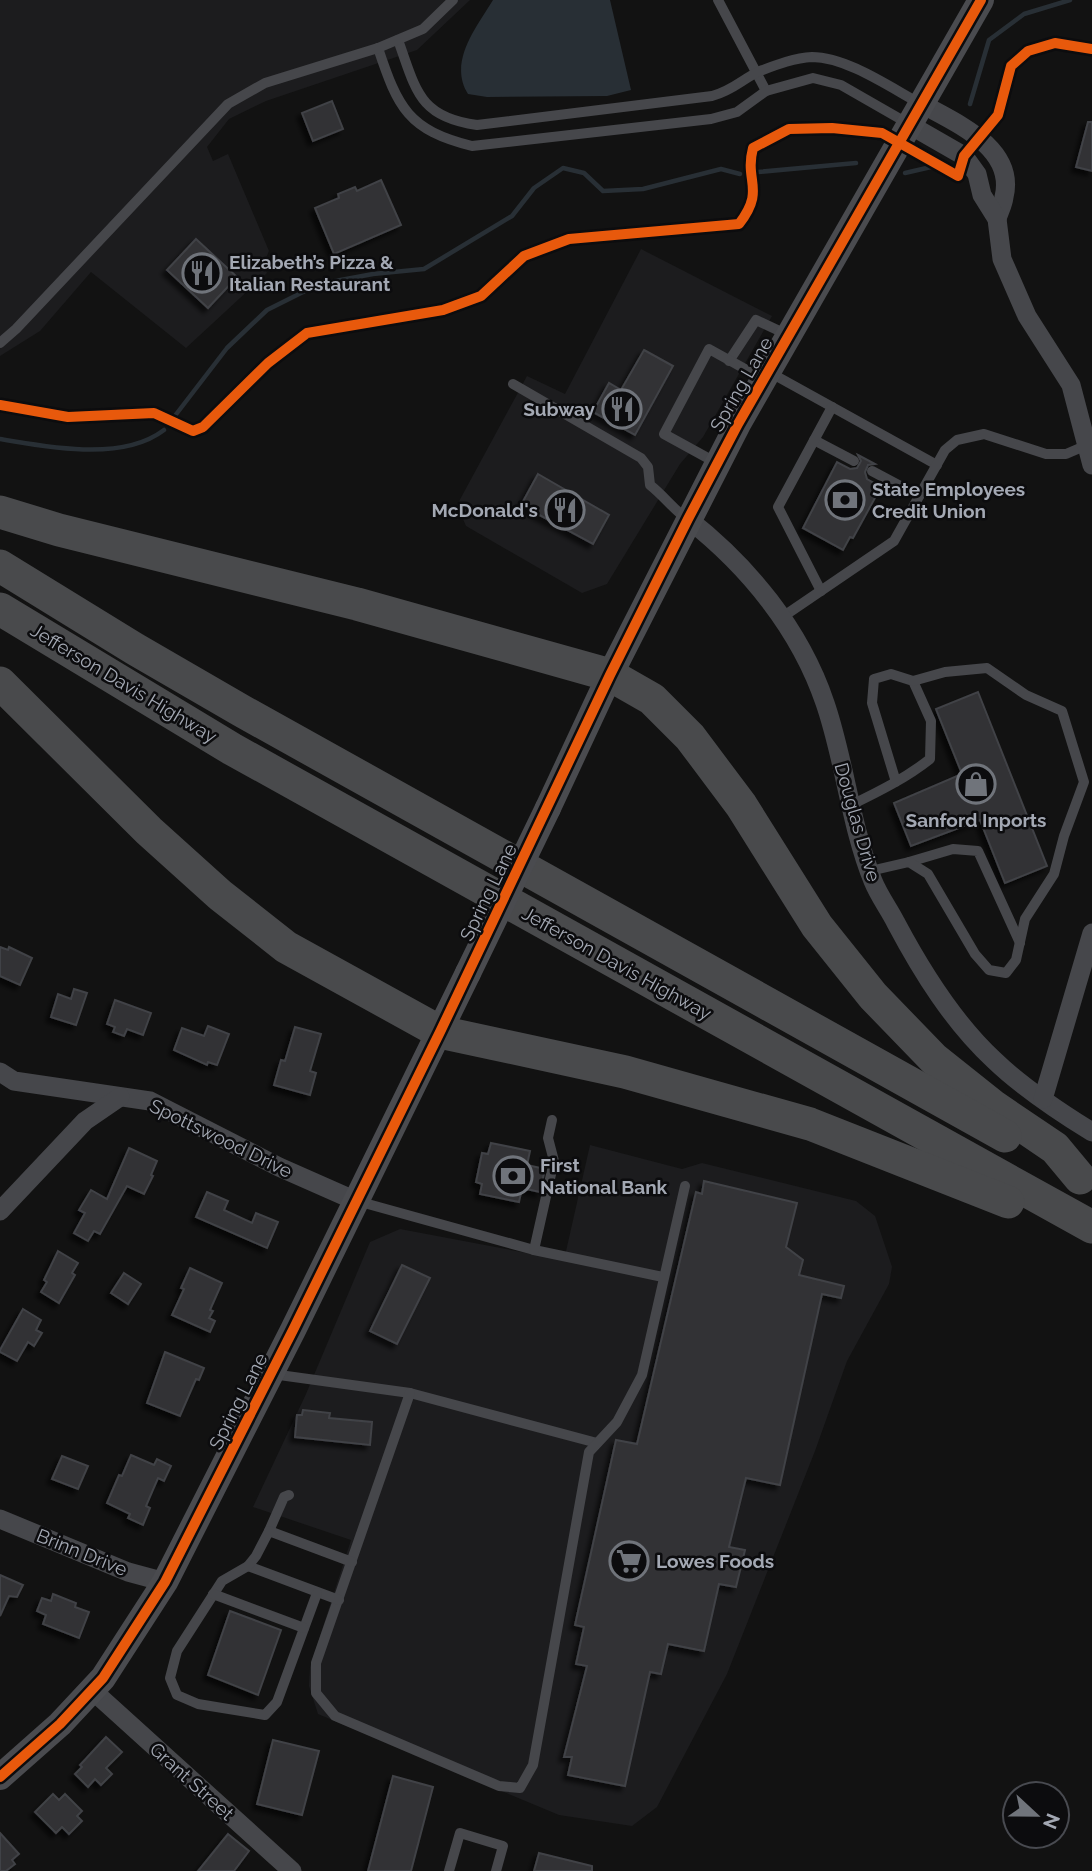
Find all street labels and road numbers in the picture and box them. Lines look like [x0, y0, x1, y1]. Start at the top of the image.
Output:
street label: Spring Lane [705, 333, 777, 435]
street label: Jefferson Davis Highway [27, 619, 221, 747]
street label: Douglas Drive [831, 760, 885, 884]
street label: Spring Lane [455, 840, 521, 944]
street label: Jefferson Davis Highway [518, 902, 716, 1024]
street label: Spottswood Drive [146, 1094, 296, 1182]
street label: Spring Lane [204, 1349, 272, 1453]
street label: Brinn Drive [33, 1524, 131, 1580]
street label: Grant Street [145, 1738, 239, 1825]

